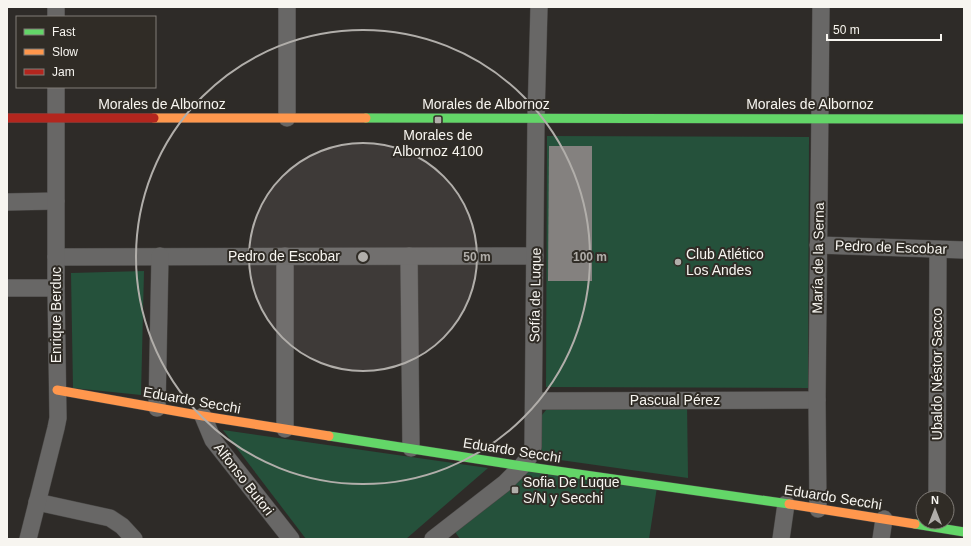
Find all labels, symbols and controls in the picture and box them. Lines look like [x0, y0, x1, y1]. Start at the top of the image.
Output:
legend [16, 16, 156, 88]
scale bar [827, 16, 941, 42]
text: 50 m [833, 23, 860, 37]
text: Fast [52, 25, 76, 39]
text: Slow [52, 45, 78, 59]
text: Jam [52, 65, 75, 79]
street label: Morales de Albornoz [98, 96, 226, 112]
street label: Morales de Albornoz [422, 96, 550, 112]
street label: Morales de Albornoz [746, 96, 874, 112]
marker: Morales de Albornoz 4100 [433, 115, 443, 125]
place label: Morales de Albornoz 4100 [393, 127, 483, 159]
street label: María de la Serna [809, 202, 827, 314]
street label: Pedro de Escobar [835, 237, 948, 257]
place label: Club Atlético Los Andes [686, 246, 764, 278]
street label: Sofía de Luque [526, 247, 544, 343]
street label: Pedro de Escobar [228, 248, 340, 264]
centre of rings [356, 250, 370, 264]
text: 50 m [463, 250, 491, 264]
text: 100 m [573, 250, 607, 264]
marker: Club Atlético Los Andes [673, 257, 683, 267]
street label: Enrique Berduc [48, 267, 64, 363]
street label: Ubaldo Néstor Sacco [929, 308, 945, 440]
street label: Eduardo Secchi [142, 384, 242, 416]
street label: Pascual Pérez [630, 392, 720, 408]
street label: Eduardo Secchi [462, 434, 562, 466]
street label: Alfonso Butori [211, 440, 277, 518]
place label: Sofia De Luque S/N y Secchi [523, 474, 620, 506]
street label: Eduardo Secchi [783, 481, 883, 513]
marker: Sofia De Luque S/N y Secchi [510, 485, 520, 495]
north arrow [915, 490, 955, 530]
text: N [931, 494, 939, 506]

